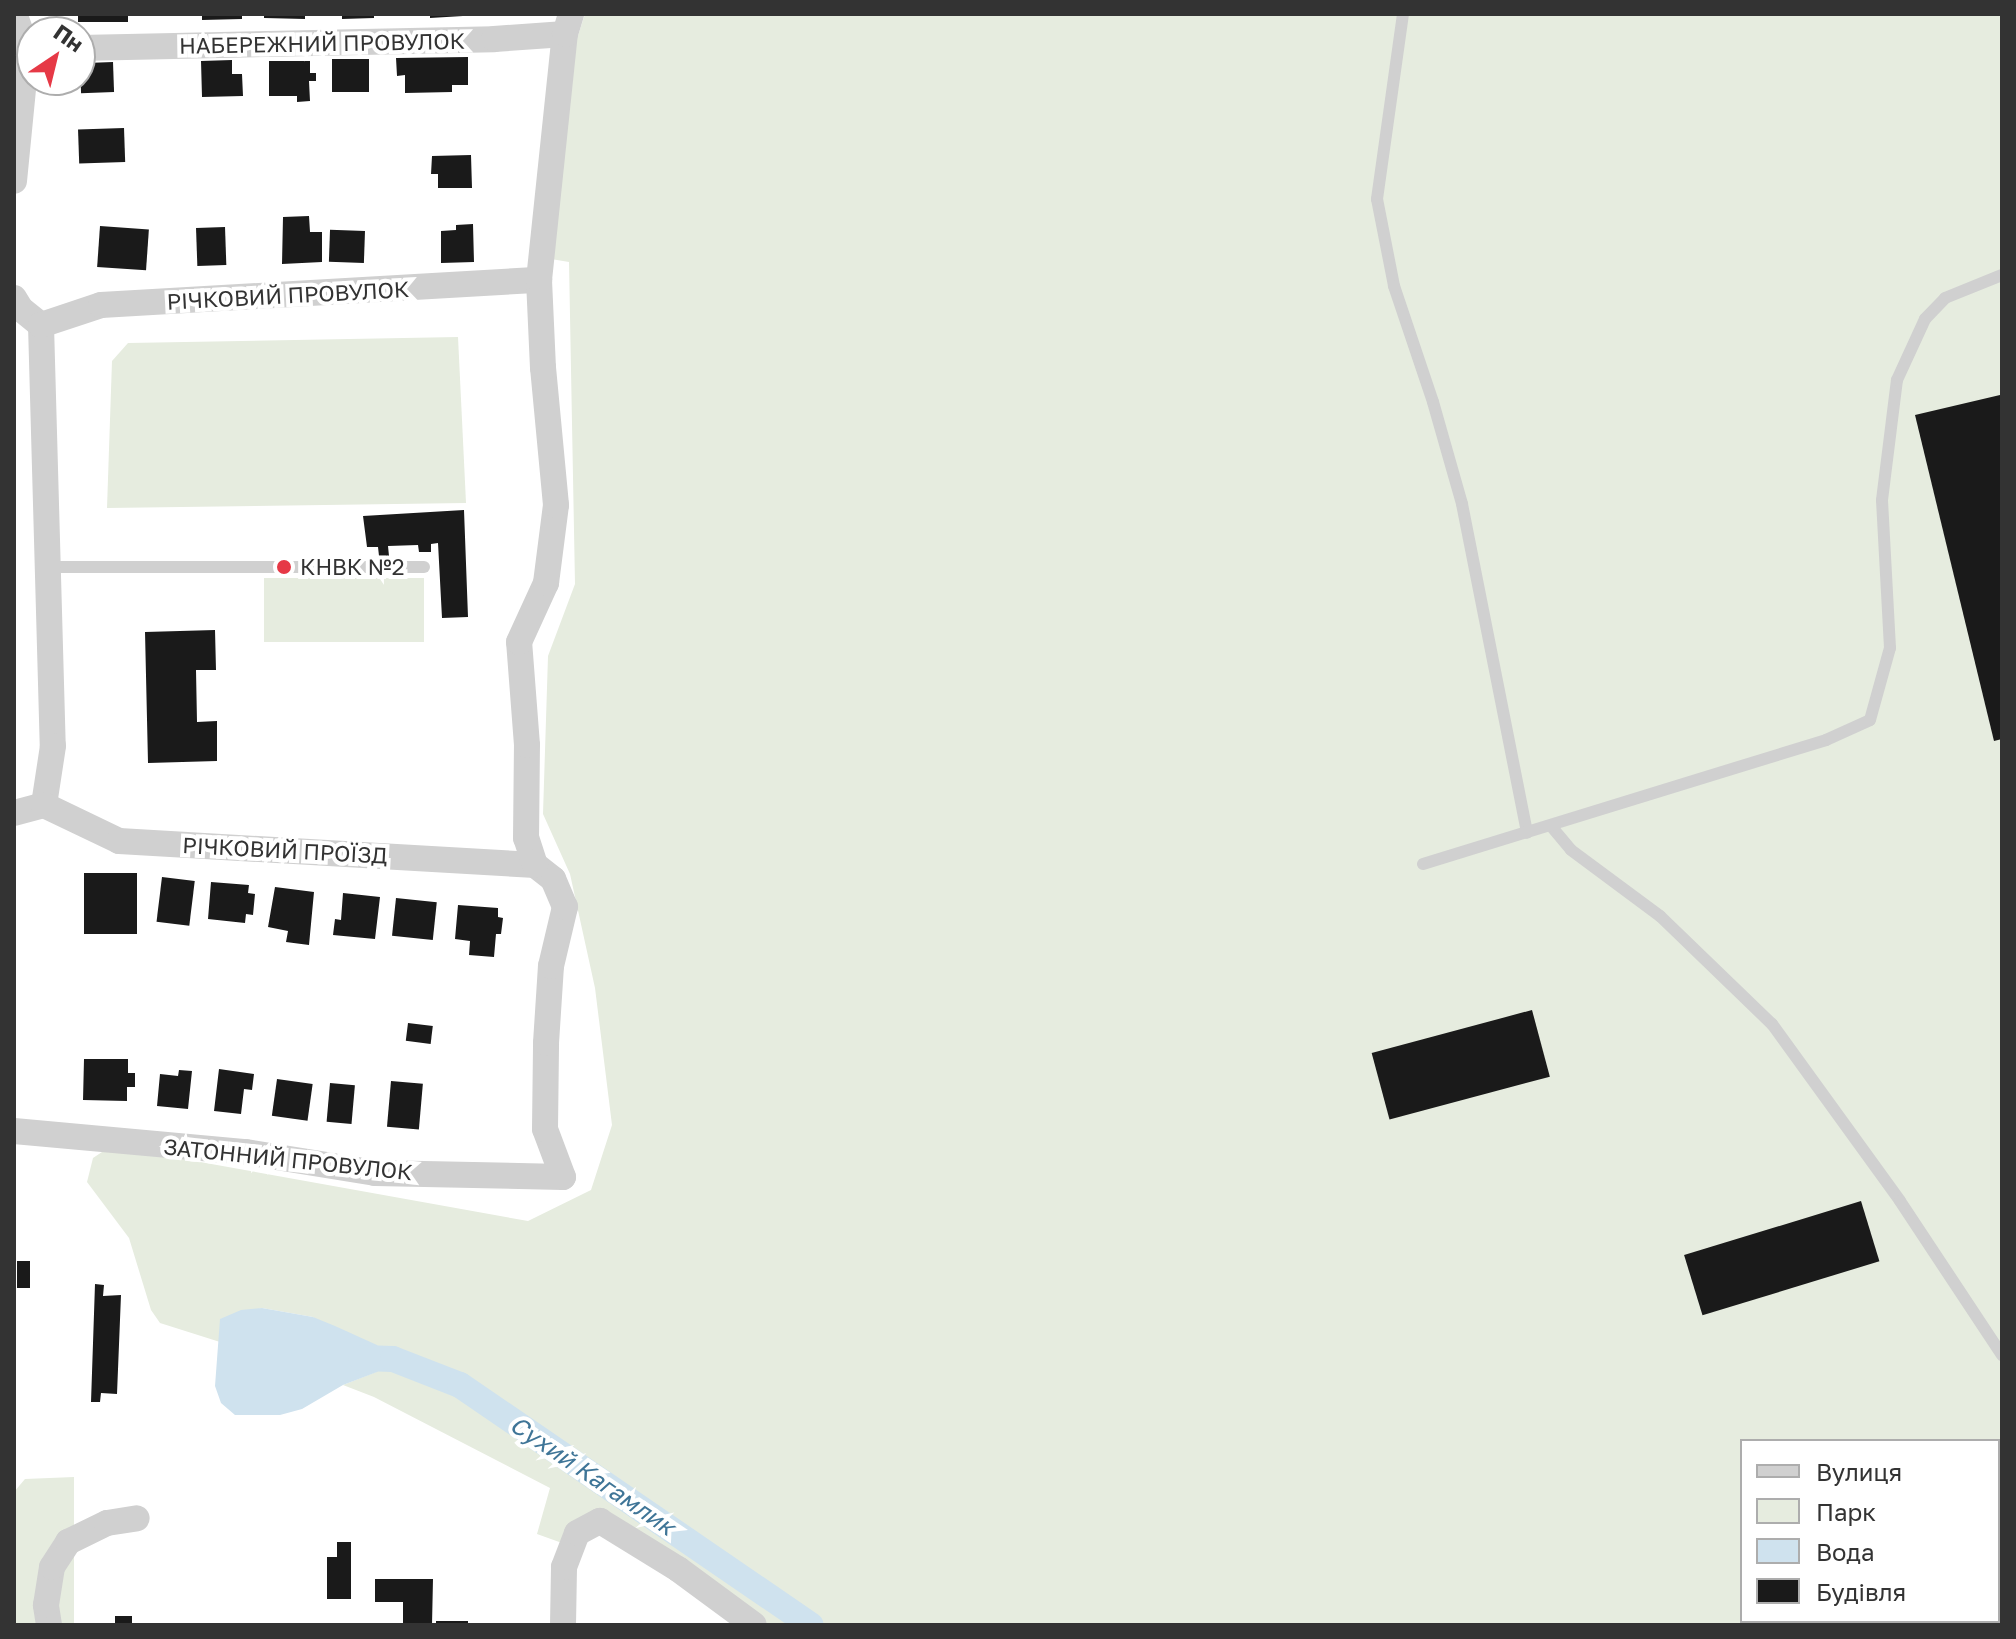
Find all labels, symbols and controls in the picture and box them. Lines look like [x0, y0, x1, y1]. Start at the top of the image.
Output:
north arrow [16, 16, 96, 96]
text: Пн [49, 18, 89, 57]
street label: НАБЕРЕЖНИЙ ПРОВУЛОК [179, 27, 465, 59]
street label: РІЧКОВИЙ ПРОВУЛОК [166, 275, 410, 315]
place label: КНВК №2 [300, 554, 405, 580]
marker: КНВК №2 [275, 558, 293, 576]
street label: РІЧКОВИЙ ПРОЇЗД [182, 831, 388, 869]
street label: ЗАТОННИЙ ПРОВУЛОК [162, 1133, 414, 1185]
water label: Сухий Кагамлик [505, 1409, 681, 1541]
legend [1740, 1439, 2000, 1623]
text: Вулиця [1816, 1457, 1902, 1486]
text: Парк [1816, 1497, 1876, 1526]
text: Вода [1816, 1537, 1875, 1566]
text: Будівля [1816, 1577, 1906, 1606]

